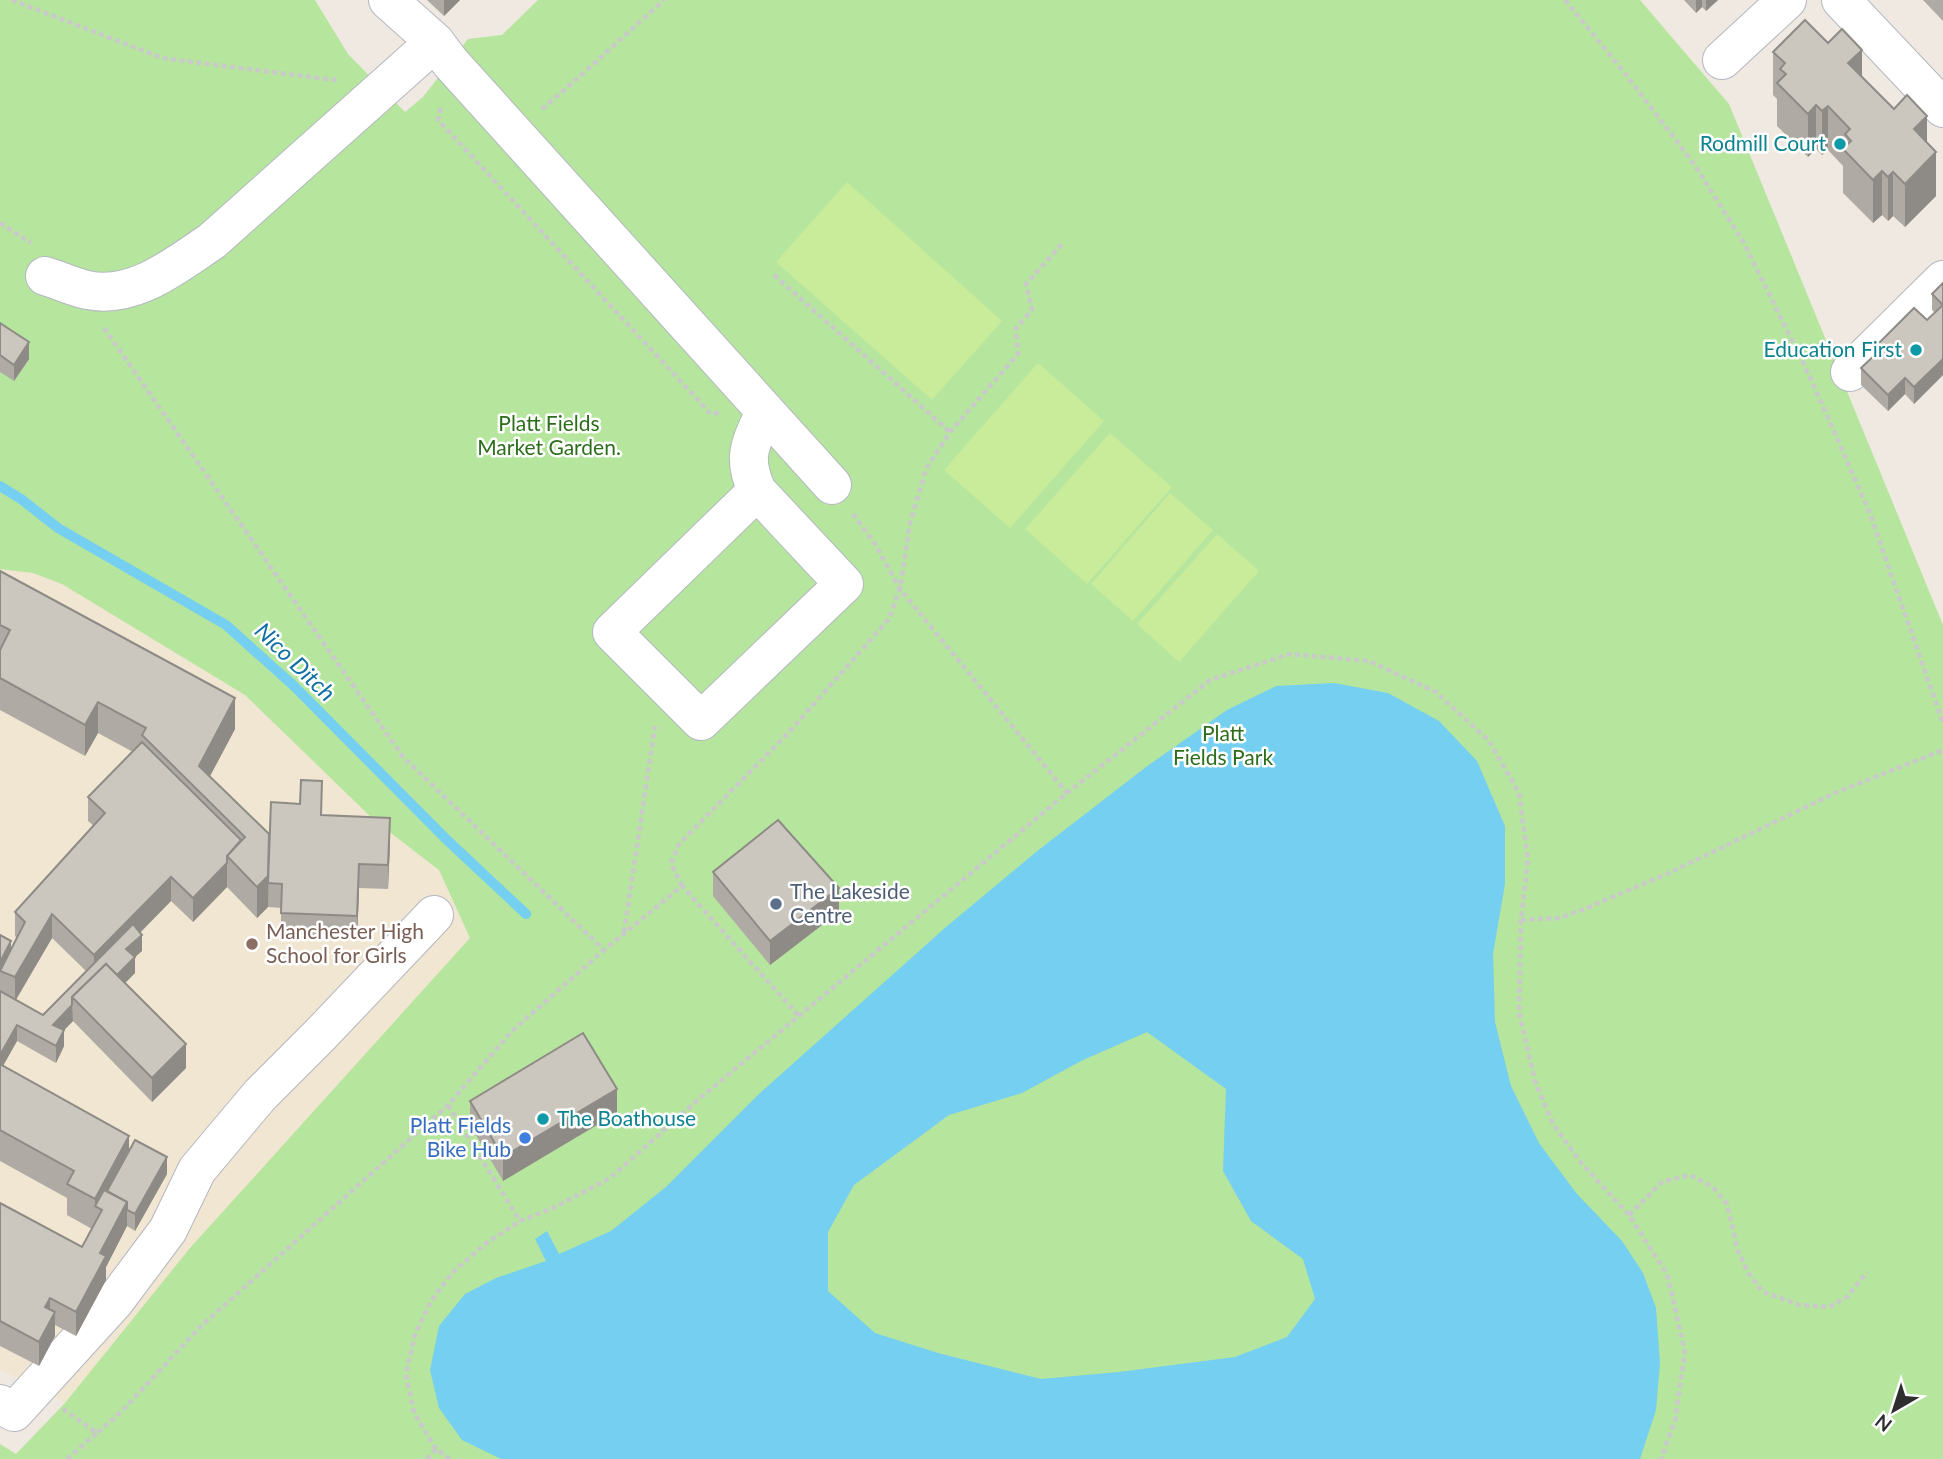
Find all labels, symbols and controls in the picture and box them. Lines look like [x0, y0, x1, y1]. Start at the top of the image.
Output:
place label: Rodmill Court [1700, 130, 1826, 155]
marker: Rodmill Court [1832, 136, 1848, 152]
place label: Education First [1764, 336, 1902, 361]
marker: Education First [1908, 342, 1924, 358]
park label: Platt Fields Market Garden. [477, 410, 621, 459]
water label: Nico Ditch [250, 616, 342, 706]
park label: Platt Fields Park [1173, 720, 1273, 769]
place label: The Lakeside Centre [790, 878, 910, 927]
marker: The Lakeside Centre [768, 896, 784, 912]
place label: Manchester High School for Girls [266, 918, 424, 967]
marker: Manchester High School for Girls [244, 936, 260, 952]
place label: The Boathouse [557, 1105, 696, 1130]
marker: The Boathouse [535, 1111, 551, 1127]
place label: Platt Fields Bike Hub [410, 1112, 511, 1161]
marker: Platt Fields Bike Hub [517, 1130, 533, 1146]
north arrow [1859, 1375, 1929, 1445]
text: N [1870, 1410, 1896, 1437]

